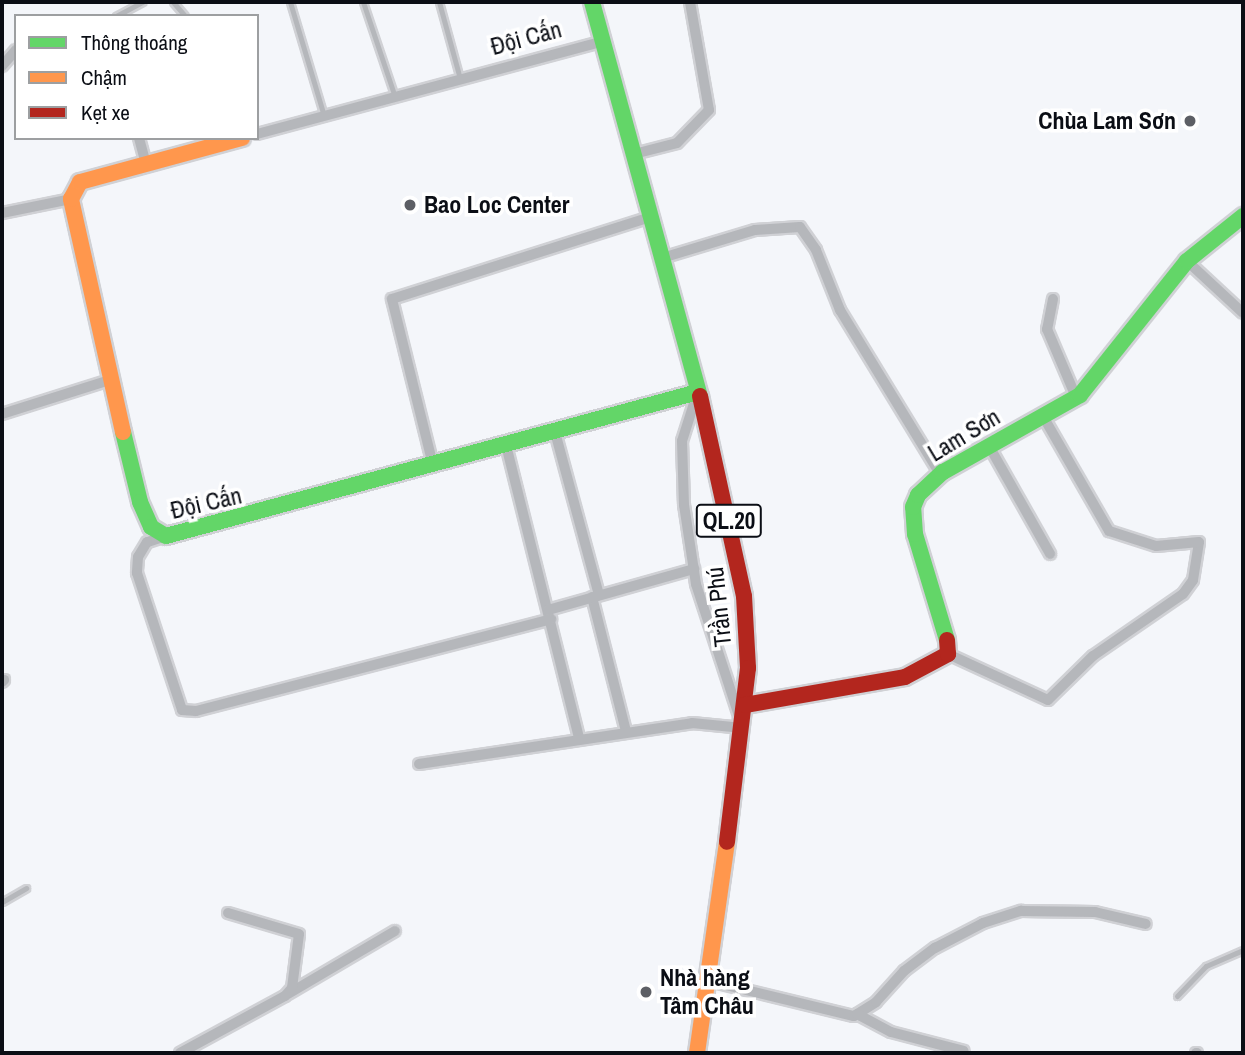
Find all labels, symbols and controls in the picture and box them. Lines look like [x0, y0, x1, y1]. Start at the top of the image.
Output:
legend [14, 14, 259, 140]
street label: Đội Cấn [487, 15, 565, 61]
text: Thông thoáng [81, 28, 187, 57]
text: Chậm [81, 63, 127, 92]
text: Kẹt xe [81, 98, 130, 127]
place label: Chùa Lam Sơn [1038, 107, 1176, 135]
marker: Chùa Lam Sơn [1182, 113, 1198, 129]
place label: Bao Loc Center [424, 191, 569, 219]
marker: Bao Loc Center [402, 197, 418, 213]
street label: Lam Sơn [923, 402, 1005, 468]
street label: Đội Cấn [168, 481, 244, 525]
road number: QL.20 [696, 502, 762, 540]
street label: Trần Phú [700, 566, 738, 648]
place label: Nhà hàng Tâm Châu [660, 964, 754, 1020]
marker: Nhà hàng Tâm Châu [638, 984, 654, 1000]

